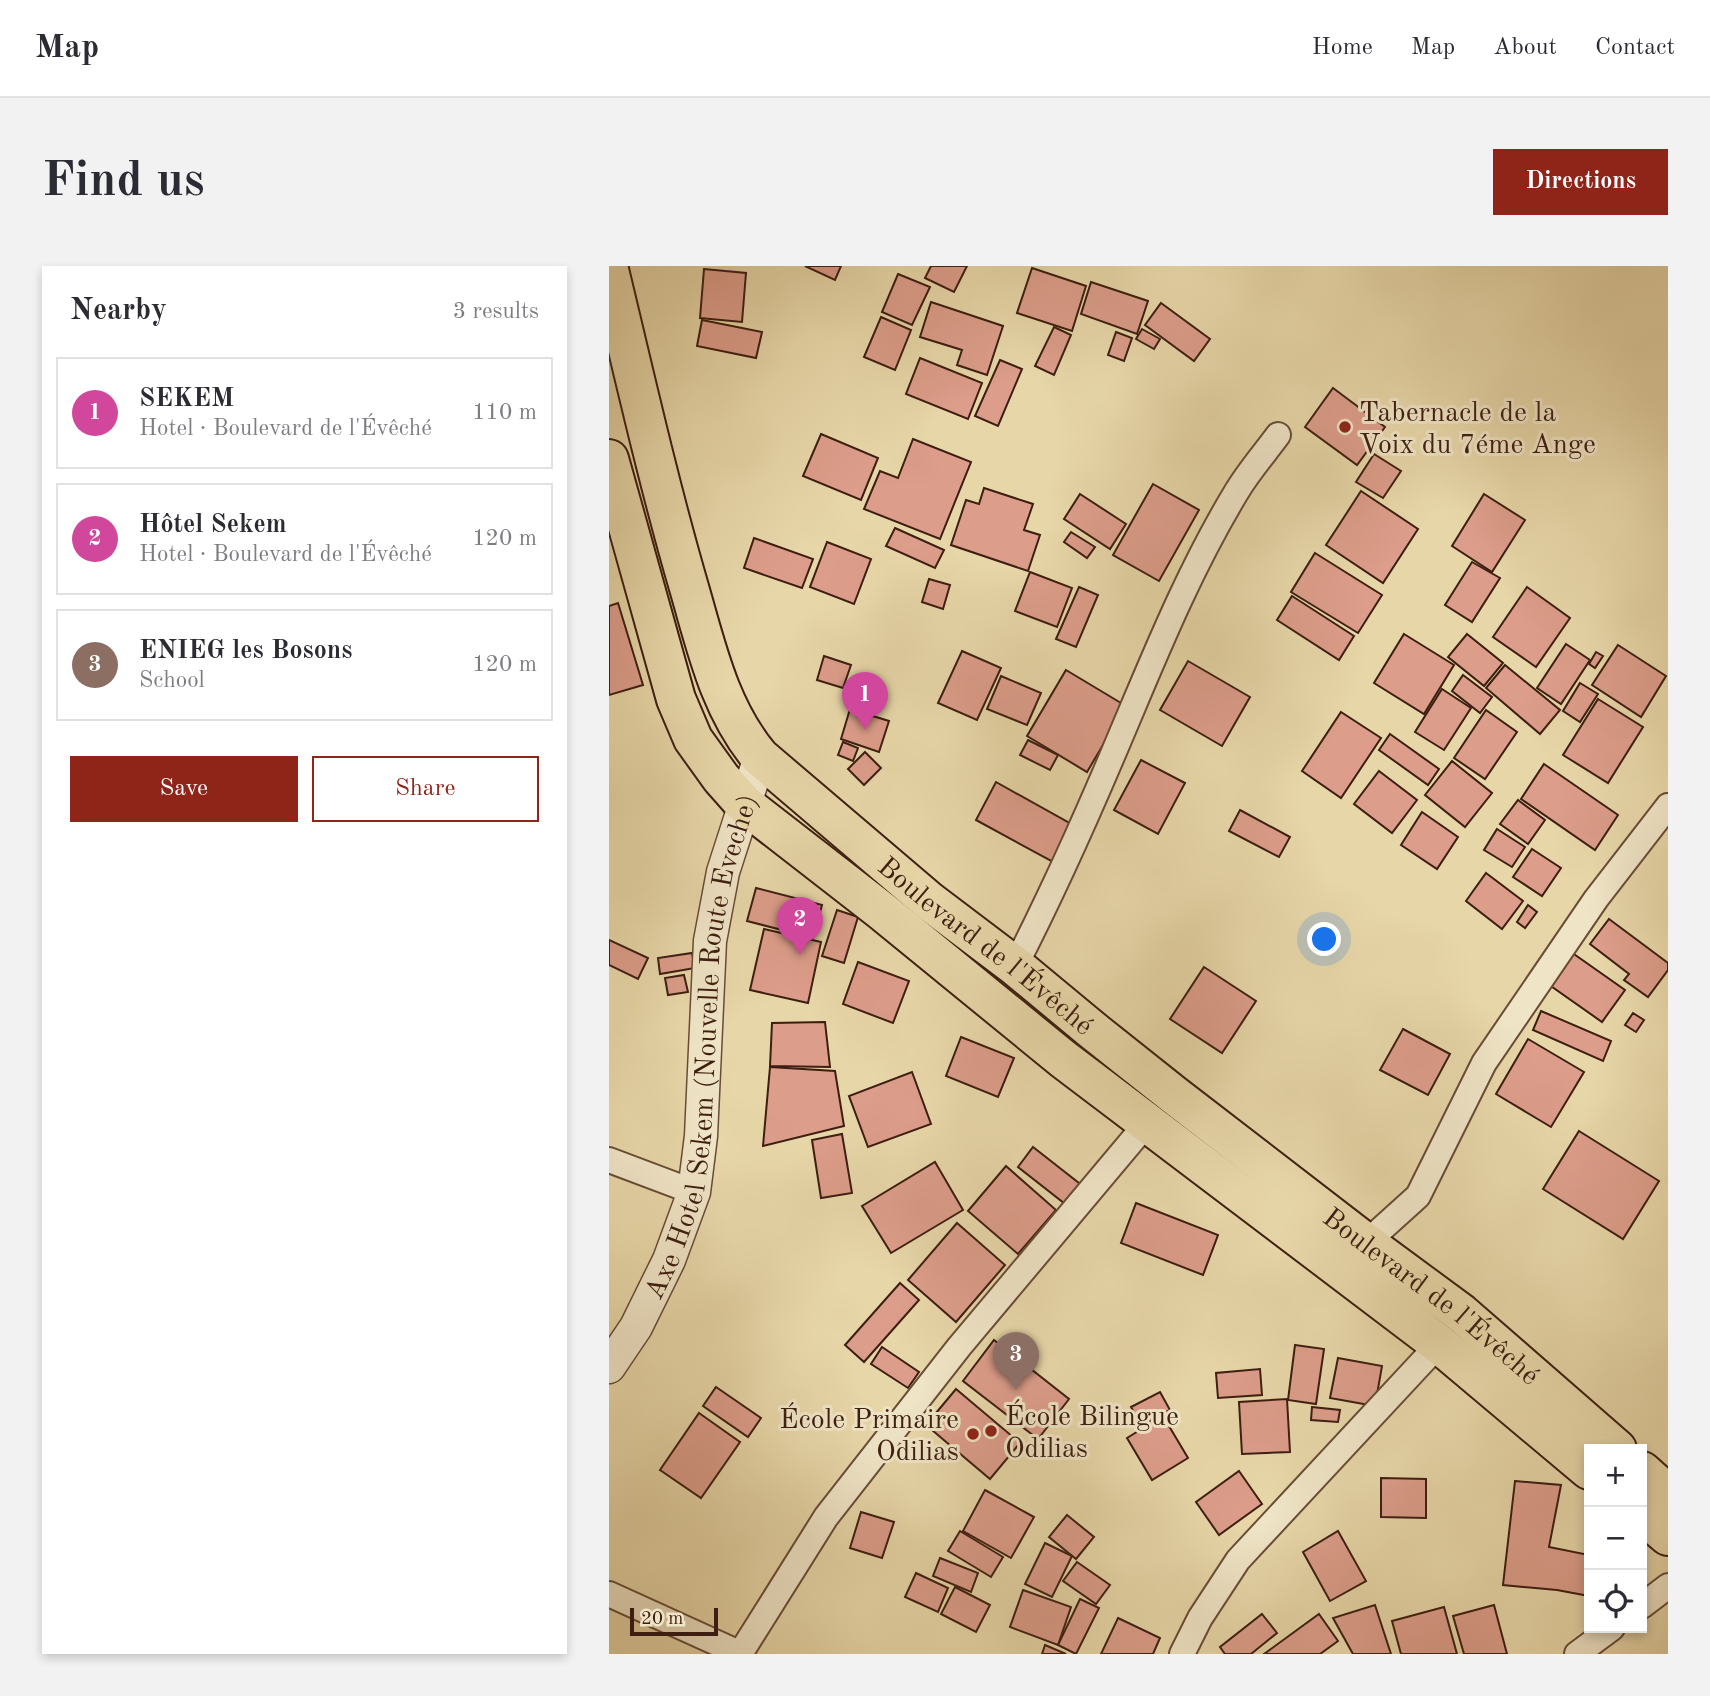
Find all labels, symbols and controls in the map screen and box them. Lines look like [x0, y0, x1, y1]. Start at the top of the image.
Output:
text: Map [35, 32, 99, 65]
text: Home [1312, 36, 1373, 60]
text: Map [1411, 36, 1455, 60]
text: About [1493, 36, 1557, 60]
text: Contact [1595, 36, 1675, 60]
button: Directions [1493, 149, 1668, 215]
text: Find us [42, 158, 205, 207]
text: Nearby [70, 296, 167, 326]
text: 3 results [453, 300, 539, 323]
text: SEKEM [139, 386, 234, 412]
place label: Tabernacle de la Voix du 7éme Ange [1359, 400, 1596, 460]
text: 1 [88, 401, 102, 424]
text: 110 m [472, 401, 537, 424]
text: Hotel · Boulevard de l'Évêché [139, 417, 432, 440]
marker: Tabernacle de la Voix du 7éme Ange [1337, 419, 1353, 435]
text: Hôtel Sekem [139, 512, 287, 538]
text: 2 [88, 527, 102, 550]
text: 120 m [472, 527, 537, 550]
text: Hotel · Boulevard de l'Évêché [139, 543, 432, 566]
text: ENIEG les Bosons [139, 638, 352, 664]
text: 3 [88, 653, 102, 676]
text: 120 m [472, 653, 537, 676]
text: School [139, 669, 205, 692]
pin: 1 [842, 672, 888, 730]
button: Save [70, 756, 298, 822]
button: Share [312, 756, 539, 822]
street label: Axe Hotel Sekem (Nouvelle Route Eveche) [641, 791, 764, 1305]
street label: Boulevard de l'Évêché [871, 853, 1097, 1042]
pin: 2 [777, 897, 823, 955]
your location [1307, 922, 1341, 956]
street label: Boulevard de l'Évêché [1317, 1204, 1543, 1391]
pin: 3 [993, 1332, 1039, 1390]
place label: École Bilingue Odilias [1005, 1399, 1179, 1464]
place label: École Primaire Odilias [779, 1402, 959, 1467]
marker: École Bilingue Odilias [983, 1423, 999, 1439]
marker: École Primaire Odilias [965, 1426, 981, 1442]
map controls [1584, 1444, 1647, 1633]
button: + [1584, 1444, 1647, 1507]
button: − [1584, 1507, 1647, 1570]
button: locate [1584, 1570, 1647, 1633]
scale bar [630, 1605, 717, 1637]
text: 20 m [641, 1610, 683, 1629]

